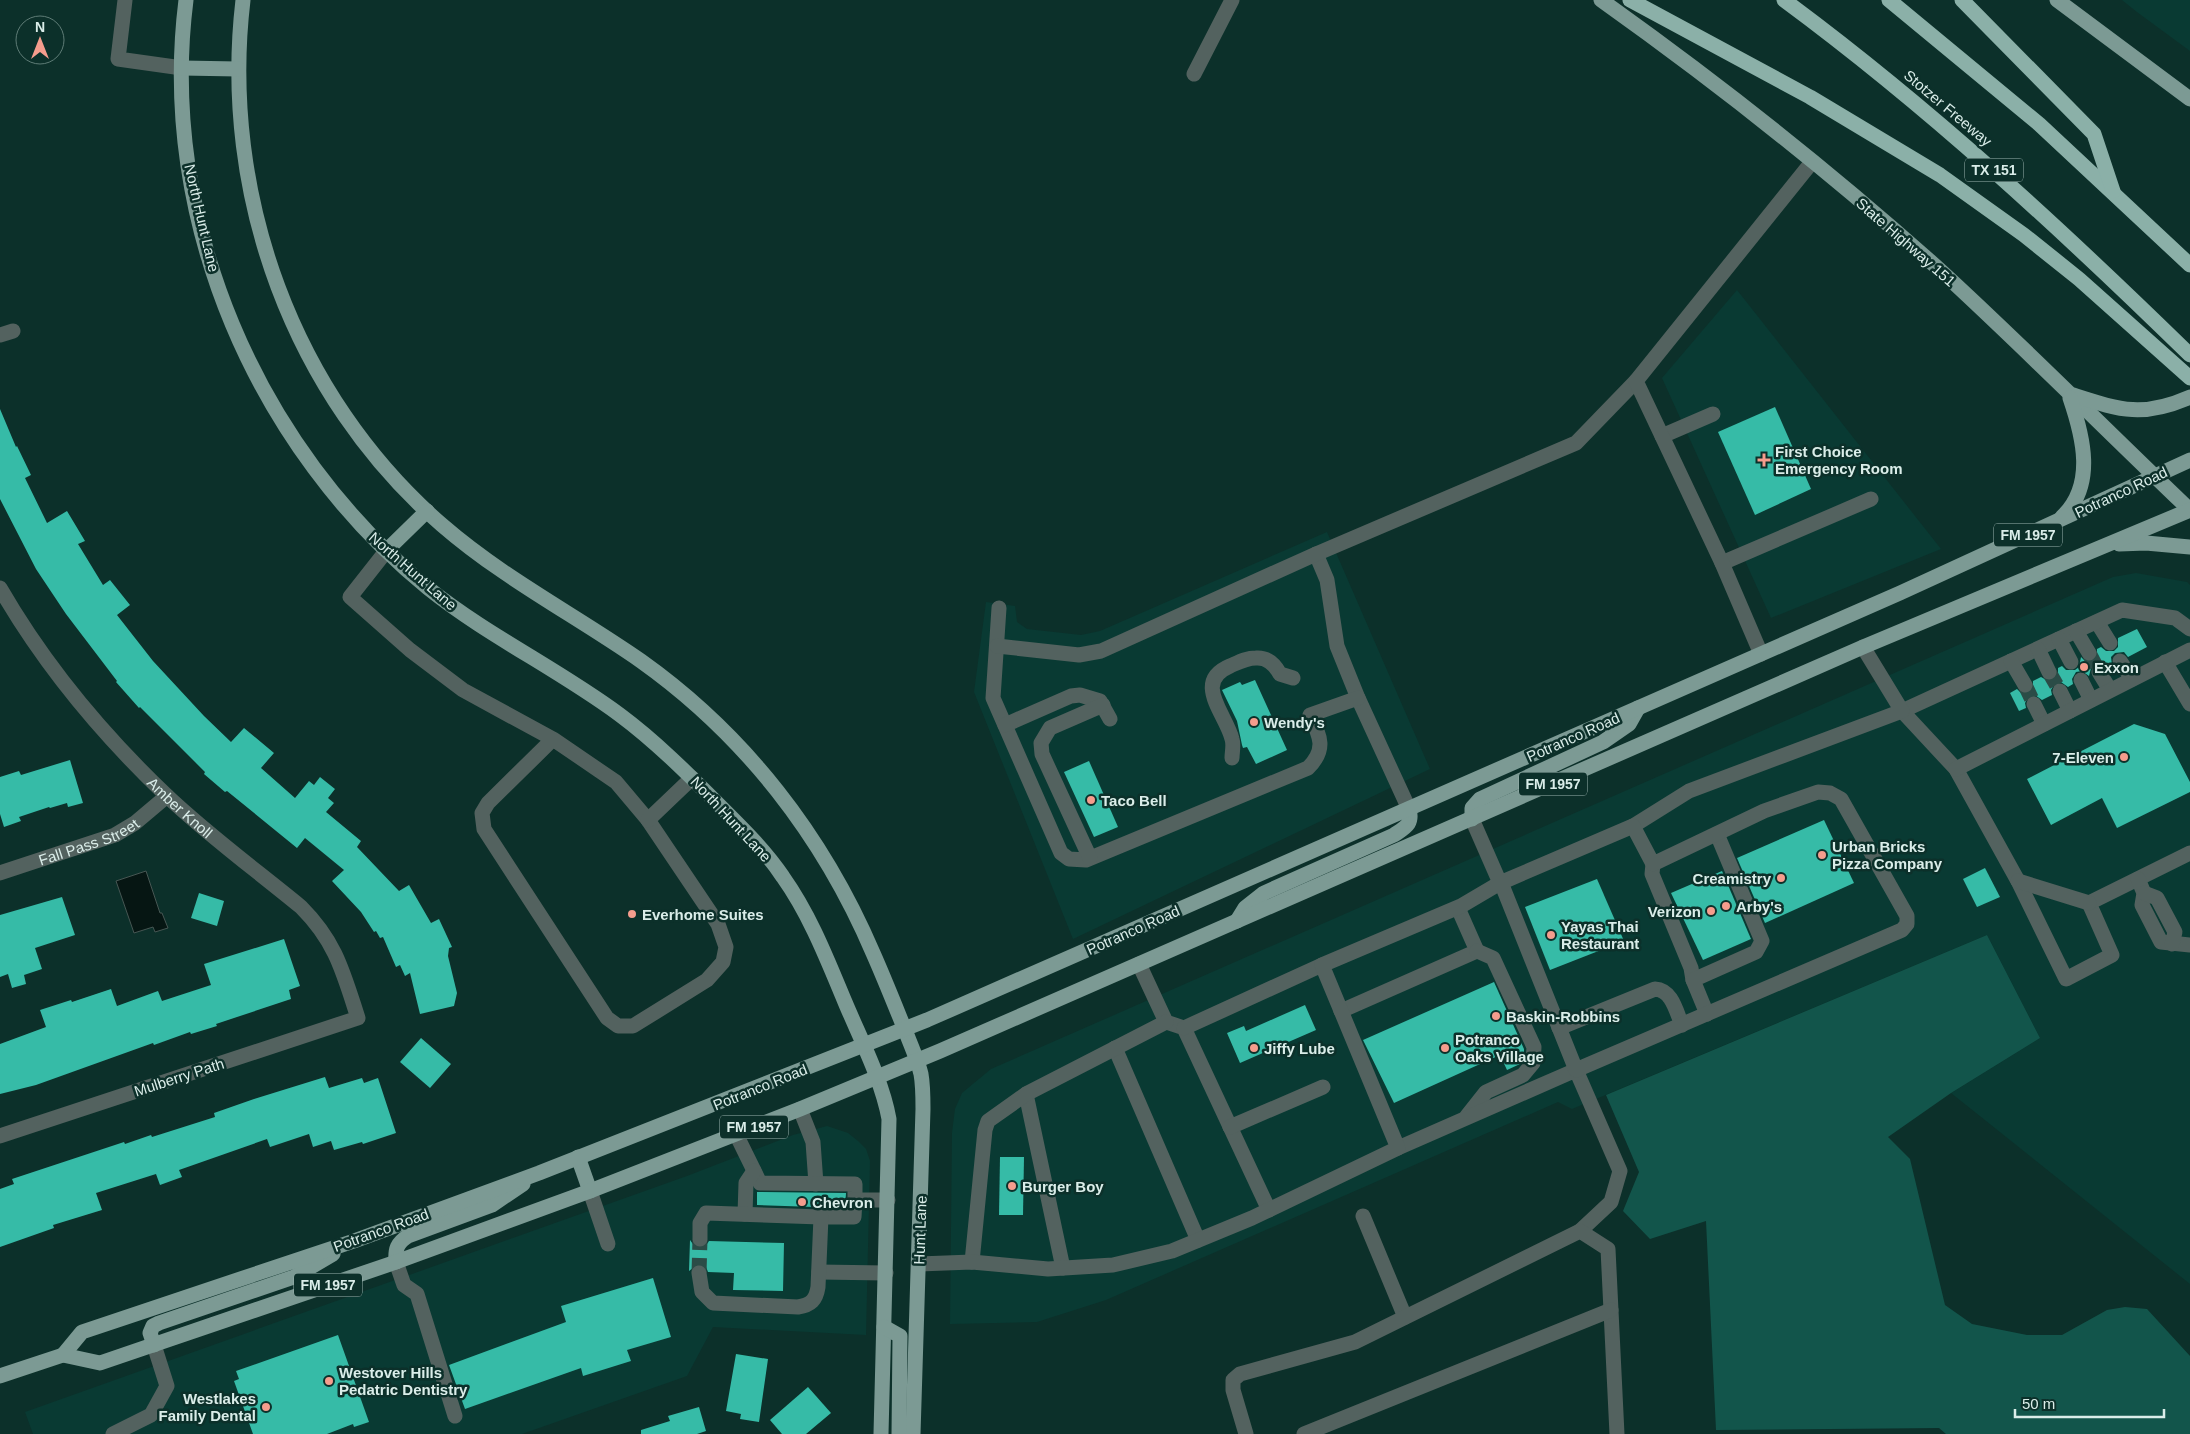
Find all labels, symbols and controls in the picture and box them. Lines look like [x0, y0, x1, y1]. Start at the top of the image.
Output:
north arrow [15, 15, 65, 65]
text: N [35, 19, 45, 35]
street label: Stotzer Freeway [1901, 66, 1996, 150]
road number: TX 151 [1965, 158, 2023, 182]
street label: North Hunt Lane [181, 162, 223, 274]
street label: State Highway 151 [1853, 194, 1959, 290]
place label: First Choice Emergency Room [1775, 443, 1903, 477]
marker: First Choice Emergency Room [1757, 453, 1771, 467]
street label: Potranco Road [2072, 463, 2170, 521]
road number: FM 1957 [1994, 524, 2062, 546]
street label: North Hunt Lane [366, 528, 460, 614]
place label: Exxon [2094, 659, 2139, 676]
marker: Exxon [2078, 661, 2090, 673]
street label: Potranco Road [1524, 709, 1622, 765]
place label: Wendy's [1264, 714, 1325, 731]
marker: Wendy's [1248, 716, 1260, 728]
place label: 7-Eleven [2052, 749, 2114, 766]
marker: 7-Eleven [2118, 751, 2130, 763]
road number: FM 1957 [1519, 772, 1587, 796]
street label: Amber Knoll [144, 773, 216, 841]
street label: North Hunt Lane [687, 773, 775, 865]
place label: Taco Bell [1101, 792, 1167, 809]
marker: Taco Bell [1085, 794, 1097, 806]
street label: Fall Pass Street [36, 814, 143, 868]
place label: Urban Bricks Pizza Company [1832, 838, 1943, 872]
marker: Urban Bricks Pizza Company [1816, 849, 1828, 861]
place label: Creamistry [1693, 870, 1772, 887]
marker: Creamistry [1775, 872, 1787, 884]
place label: Arby's [1736, 898, 1782, 915]
marker: Arby's [1720, 900, 1732, 912]
street label: Potranco Road [1084, 902, 1182, 958]
place label: Verizon [1648, 903, 1701, 920]
marker: Verizon [1705, 905, 1717, 917]
place label: Everhome Suites [642, 906, 764, 923]
marker: Everhome Suites [626, 908, 638, 920]
place label: Yayas Thai Restaurant [1561, 918, 1639, 952]
marker: Yayas Thai Restaurant [1545, 929, 1557, 941]
place label: Baskin-Robbins [1506, 1008, 1620, 1025]
marker: Baskin-Robbins [1490, 1010, 1502, 1022]
place label: Potranco Oaks Village [1455, 1031, 1544, 1065]
place label: Jiffy Lube [1264, 1040, 1335, 1057]
marker: Jiffy Lube [1248, 1042, 1260, 1054]
marker: Potranco Oaks Village [1439, 1042, 1451, 1054]
street label: Mulberry Path [132, 1054, 226, 1100]
street label: Potranco Road [710, 1060, 810, 1114]
road number: FM 1957 [720, 1116, 788, 1138]
place label: Burger Boy [1022, 1178, 1104, 1195]
marker: Burger Boy [1006, 1180, 1018, 1192]
place label: Chevron [812, 1194, 873, 1211]
street label: Hunt Lane [910, 1195, 930, 1265]
marker: Chevron [796, 1196, 808, 1208]
street label: Potranco Road [331, 1205, 431, 1255]
road number: FM 1957 [294, 1274, 362, 1296]
place label: Westover Hills Pedatric Dentistry [339, 1364, 468, 1398]
marker: Westover Hills Pedatric Dentistry [323, 1375, 335, 1387]
scale bar [2015, 1386, 2164, 1418]
place label: Westlakes Family Dental [158, 1390, 256, 1424]
text: 50 m [2022, 1395, 2055, 1412]
marker: Westlakes Family Dental [260, 1401, 272, 1413]

